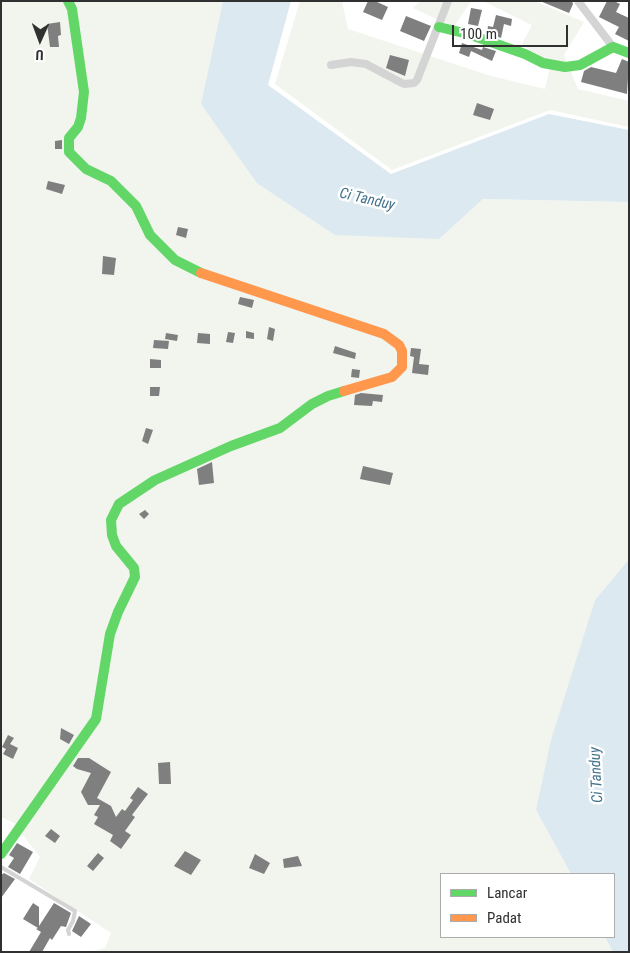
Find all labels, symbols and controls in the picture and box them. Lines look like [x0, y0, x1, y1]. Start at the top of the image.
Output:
north arrow [15, 15, 65, 65]
scale bar [455, 15, 571, 47]
text: 100 m [460, 25, 497, 43]
text: U [35, 47, 44, 63]
water label: Ci Tanduy [338, 185, 396, 215]
water label: Ci Tanduy [587, 747, 607, 803]
legend [440, 873, 615, 938]
text: Lancar [487, 884, 527, 902]
text: Padat [487, 909, 521, 927]

